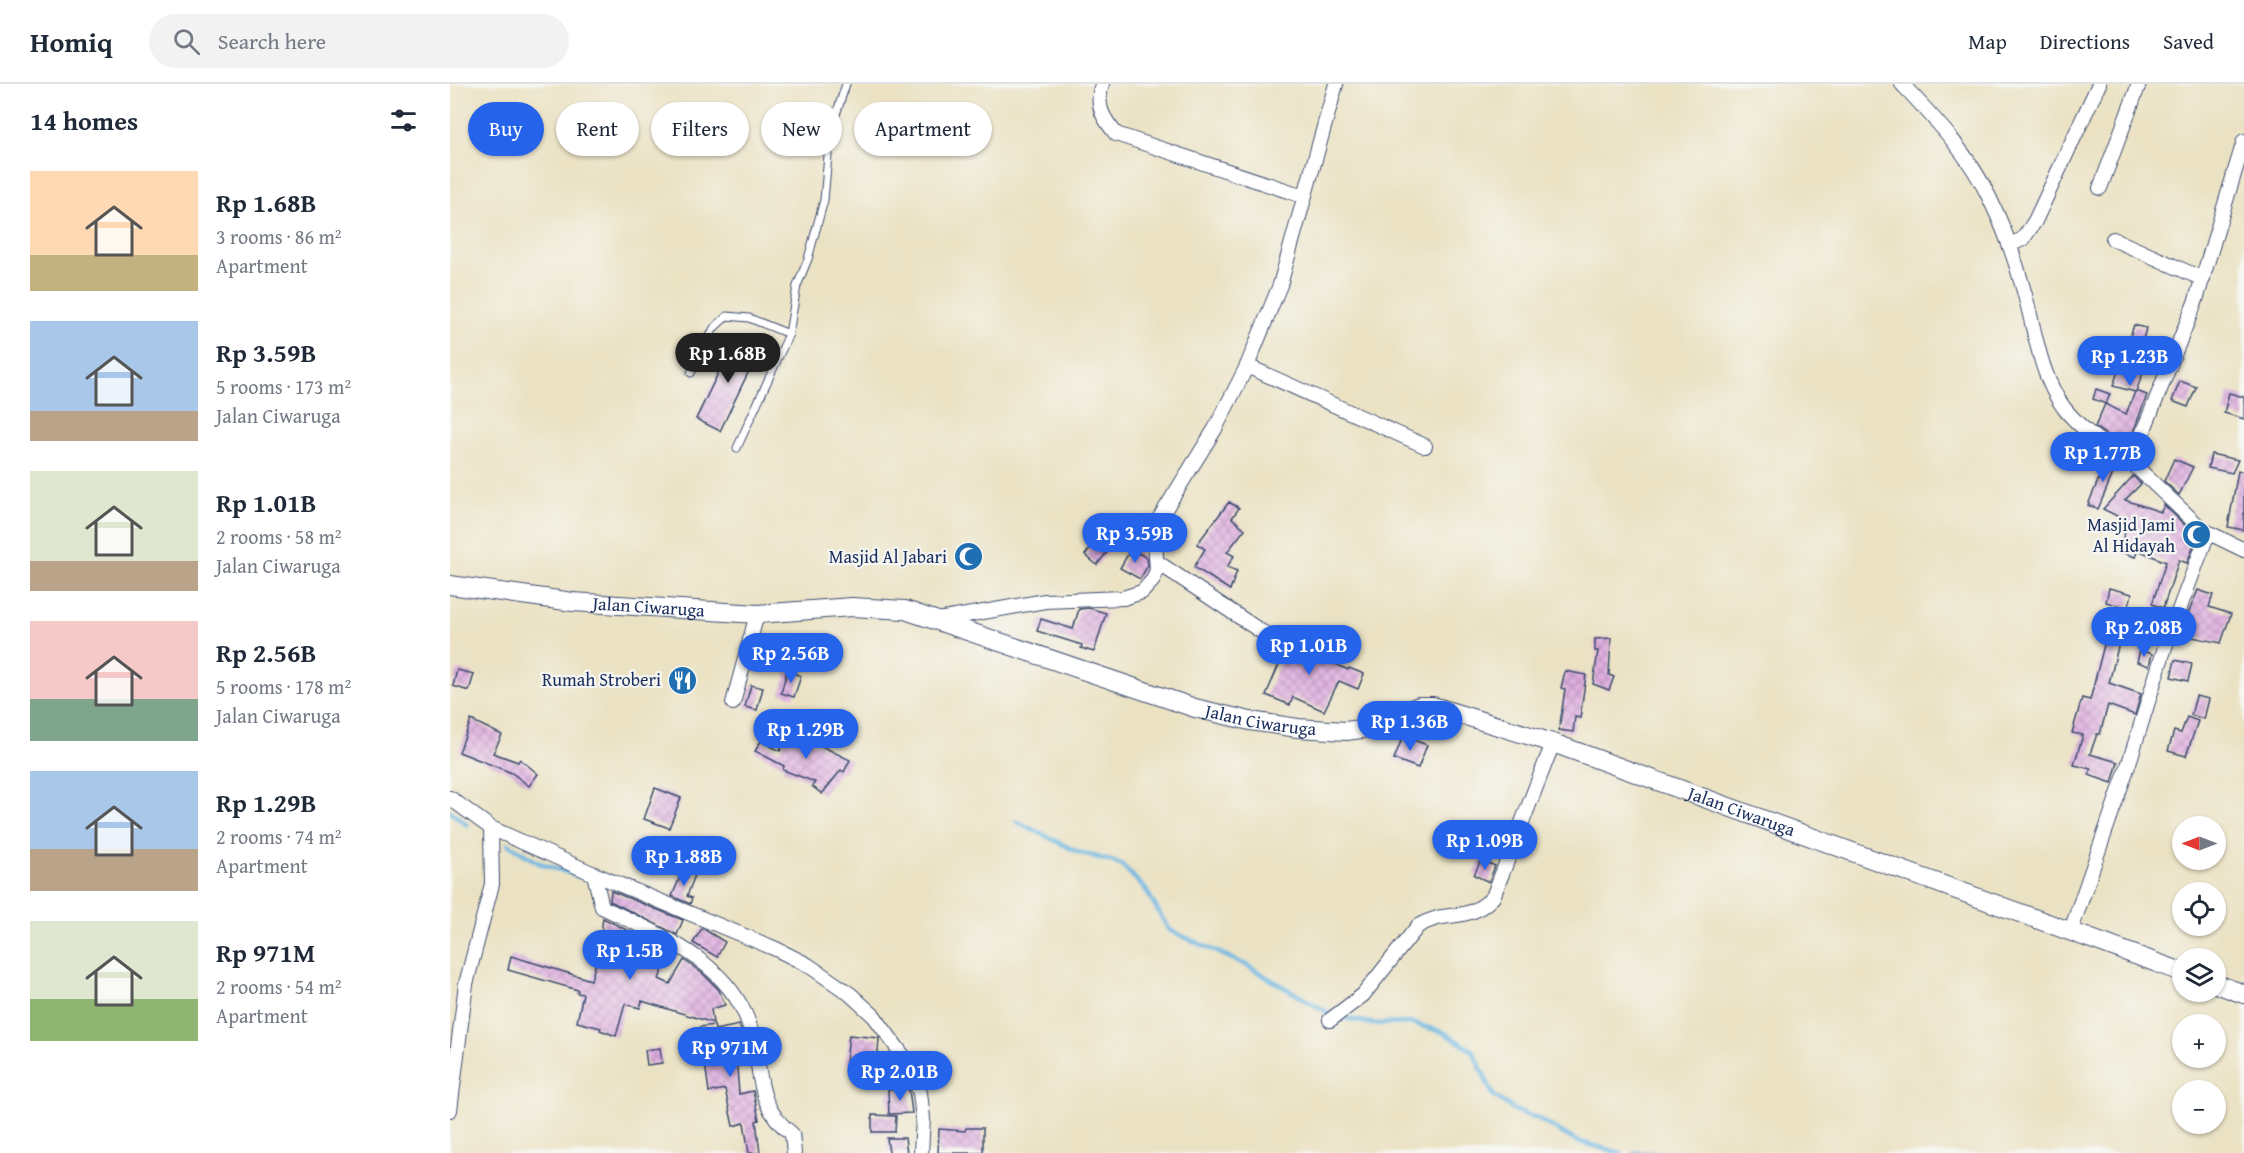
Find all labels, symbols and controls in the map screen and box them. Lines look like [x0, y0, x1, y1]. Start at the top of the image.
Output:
search box [149, 14, 569, 68]
text: Homiq [30, 21, 113, 62]
icon: search [170, 25, 203, 58]
text: Search here [218, 25, 326, 57]
text: Map [1968, 26, 2007, 57]
text: Directions [2040, 26, 2130, 57]
text: Saved [2163, 26, 2214, 57]
text: 14 homes [30, 101, 138, 140]
chip: Buy [468, 102, 544, 156]
chip: Rent [556, 102, 639, 156]
chip: Filters [651, 102, 749, 156]
chip: New [761, 102, 842, 156]
chip: Apartment [854, 102, 992, 156]
icon: filters [387, 104, 420, 137]
text: Rp 1.68B [216, 183, 316, 222]
icon: home [78, 195, 150, 267]
text: 3 rooms · 86 m² [216, 222, 342, 251]
text: Apartment [216, 251, 308, 280]
text: Rp 3.59B [216, 333, 316, 372]
pin: Rp 1.68B [666, 333, 790, 384]
pin: Rp 1.23B [2068, 336, 2192, 387]
text: Rp 1.68B [689, 338, 767, 367]
text: Rp 1.23B [2091, 341, 2169, 370]
icon: home [78, 345, 150, 417]
text: 5 rooms · 173 m² [216, 372, 351, 401]
text: Jalan Ciwaruga [216, 401, 341, 430]
pin: Rp 1.77B [2041, 432, 2165, 483]
text: Rp 1.77B [2064, 437, 2142, 466]
text: Rp 1.01B [216, 483, 316, 522]
icon: home [78, 495, 150, 567]
place label: Masjid Jami Al Hidayah [2087, 511, 2175, 559]
pin: Rp 3.59B [1073, 513, 1197, 564]
text: Rp 3.59B [1096, 518, 1174, 547]
mosque icon: Masjid Jami Al Hidayah [2180, 519, 2212, 551]
text: 2 rooms · 58 m² [216, 522, 342, 551]
mosque icon: Masjid Al Jabari [952, 541, 984, 573]
place label: Masjid Al Jabari [829, 543, 947, 570]
text: Jalan Ciwaruga [216, 551, 341, 580]
street label: Jalan Ciwaruga [590, 589, 706, 624]
pin: Rp 2.08B [2082, 607, 2206, 658]
text: Rp 2.08B [2105, 612, 2183, 641]
pin: Rp 1.01B [1247, 625, 1371, 676]
text: Rp 1.01B [1270, 630, 1348, 659]
text: Rp 2.56B [216, 633, 316, 672]
pin: Rp 2.56B [729, 633, 853, 684]
text: Rp 2.56B [752, 638, 830, 667]
icon: home [78, 645, 150, 717]
restaurant icon: Rumah Stroberi [666, 664, 698, 696]
place label: Rumah Stroberi [542, 666, 661, 693]
text: 5 rooms · 178 m² [216, 672, 351, 701]
street label: Jalan Ciwaruga [1201, 696, 1317, 742]
text: Jalan Ciwaruga [216, 701, 341, 730]
pin: Rp 1.36B [1348, 701, 1472, 752]
text: Rp 1.36B [1371, 706, 1449, 735]
pin: Rp 1.29B [744, 709, 868, 760]
text: Rp 1.29B [767, 714, 845, 743]
street label: Jalan Ciwaruga [1682, 779, 1799, 843]
text: Rp 1.29B [216, 783, 316, 822]
icon: home [78, 795, 150, 867]
north arrow [2172, 816, 2226, 870]
map controls [2172, 816, 2226, 1134]
pin: Rp 1.09B [1423, 820, 1547, 871]
text: 2 rooms · 74 m² [216, 822, 342, 851]
text: Rp 1.09B [1446, 825, 1524, 854]
pin: Rp 1.88B [622, 836, 746, 887]
text: Rp 1.88B [645, 841, 723, 870]
text: Apartment [216, 851, 308, 880]
button: locate [2172, 882, 2226, 936]
pin: Rp 1.5B [575, 930, 685, 981]
text: Rp 971M [216, 933, 315, 972]
text: Rp 1.5B [597, 935, 663, 964]
icon: home [78, 945, 150, 1017]
button: layers [2172, 948, 2226, 1002]
text: 2 rooms · 54 m² [216, 972, 342, 1001]
text: Apartment [216, 1001, 308, 1030]
button: + [2172, 1014, 2226, 1068]
pin: Rp 971M [675, 1027, 785, 1078]
text: Rp 971M [692, 1032, 768, 1061]
pin: Rp 2.01B [838, 1051, 962, 1102]
text: Rp 2.01B [861, 1056, 939, 1085]
button: − [2172, 1080, 2226, 1134]

